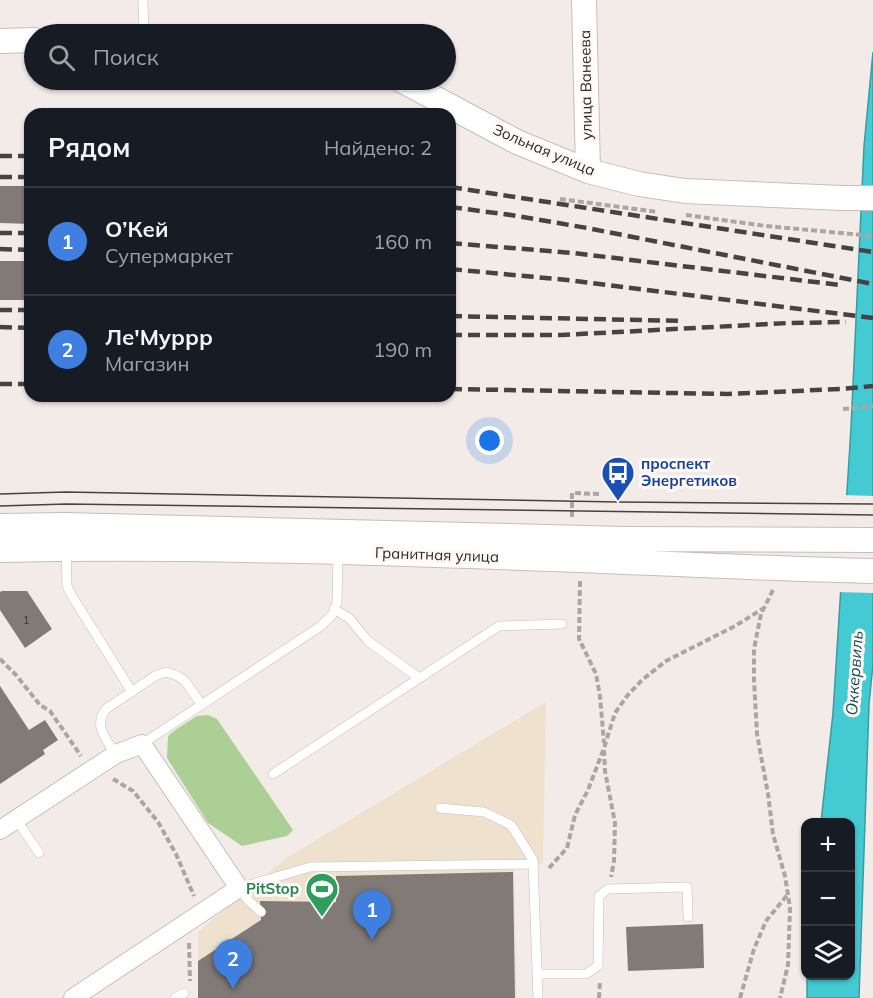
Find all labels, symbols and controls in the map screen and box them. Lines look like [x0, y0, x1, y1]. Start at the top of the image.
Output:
search box [24, 24, 456, 90]
street label: улица Ванеева [575, 30, 596, 140]
icon: search [45, 41, 78, 74]
text: Поиск [93, 43, 159, 71]
street label: Зольная улица [490, 119, 598, 180]
text: Рядом [48, 131, 131, 164]
text: Найдено: 2 [324, 135, 432, 160]
text: О’Кей [105, 215, 168, 243]
text: 1 [62, 229, 74, 254]
text: 160 m [373, 229, 432, 254]
text: Супермаркет [105, 243, 233, 268]
text: Ле'Муррр [105, 323, 213, 351]
text: 2 [62, 337, 74, 362]
text: 190 m [373, 337, 432, 362]
text: Магазин [105, 351, 189, 376]
your location [475, 426, 504, 455]
place label: проспект Энергетиков [641, 454, 737, 490]
bus stop icon: проспект Энергетиков [600, 455, 636, 502]
street label: Гранитная улица [375, 543, 499, 566]
house number: 1 [22, 612, 30, 627]
water label: Оккервиль [841, 630, 867, 716]
map controls [801, 818, 855, 980]
button: + [801, 818, 855, 872]
sports icon: PitStop [304, 871, 340, 918]
button: − [801, 872, 855, 926]
place label: PitStop [246, 879, 299, 898]
pin: 1 [352, 890, 392, 940]
button: layers [801, 926, 855, 980]
pin: 2 [214, 940, 252, 989]

